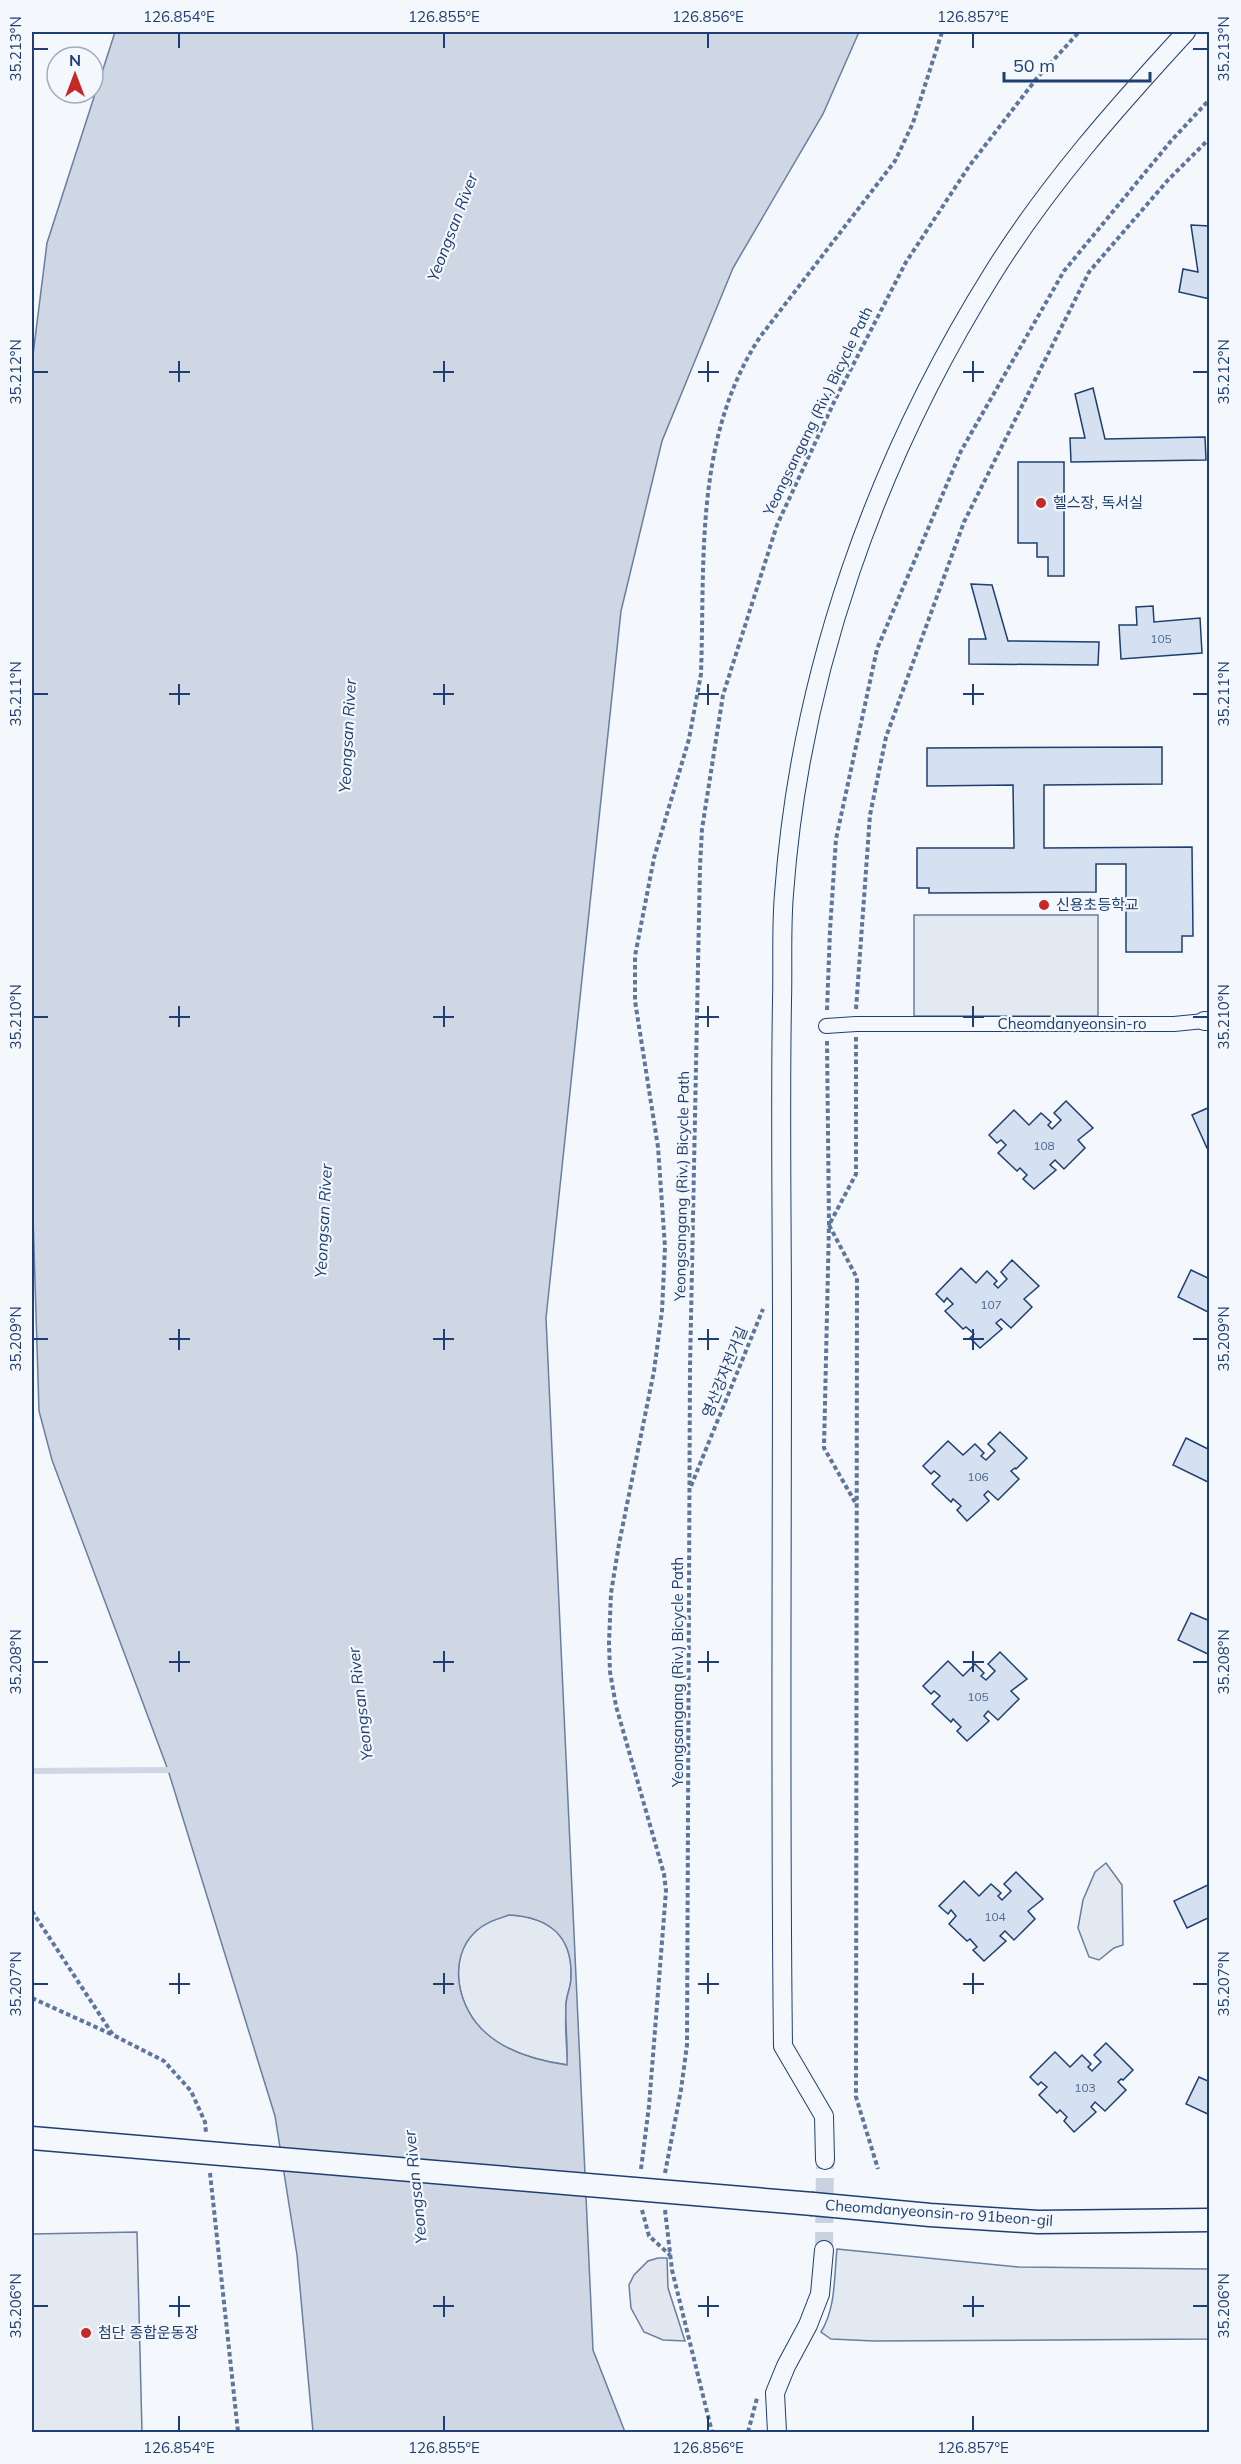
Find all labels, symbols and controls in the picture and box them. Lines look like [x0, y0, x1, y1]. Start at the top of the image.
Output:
text: 126.854°E [143, 7, 215, 26]
text: 126.855°E [408, 7, 480, 26]
text: 126.856°E [672, 7, 744, 26]
text: 126.857°E [937, 7, 1009, 26]
text: 35.213°N [6, 16, 25, 82]
text: 35.213°N [1214, 16, 1233, 82]
north arrow [45, 45, 105, 105]
scale bar [1004, 45, 1150, 83]
text: N [69, 50, 81, 70]
text: 50 m [1013, 54, 1055, 77]
water label: Yeongsan River [422, 169, 482, 284]
street label: Yeongsangang (Riv.) Bicycle Path [758, 303, 877, 519]
text: 35.212°N [6, 339, 25, 405]
text: 35.212°N [1214, 339, 1233, 405]
place label: 헬스장, 독서실 [1053, 493, 1143, 512]
marker: 헬스장, 독서실 [1034, 496, 1048, 510]
house number: 105 [1150, 631, 1172, 646]
text: 35.211°N [6, 661, 25, 727]
text: 35.211°N [1214, 661, 1233, 727]
water label: Yeongsan River [334, 677, 360, 794]
place label: 신용초등학교 [1056, 895, 1139, 914]
marker: 신용초등학교 [1037, 898, 1051, 912]
text: 35.210°N [6, 984, 25, 1050]
text: 35.210°N [1214, 984, 1233, 1050]
street label: Cheomdanyeonsin-ro [997, 1014, 1147, 1033]
street label: Yeongsangang (Riv.) Bicycle Path [670, 1071, 693, 1302]
house number: 108 [1033, 1138, 1055, 1153]
water label: Yeongsan River [310, 1162, 336, 1279]
house number: 107 [980, 1297, 1002, 1312]
text: 35.209°N [6, 1306, 25, 1372]
text: 35.209°N [1214, 1306, 1233, 1372]
street label: 영산강자전거길 [698, 1323, 751, 1420]
house number: 106 [967, 1469, 989, 1484]
street label: Yeongsangang (Riv.) Bicycle Path [668, 1557, 687, 1788]
text: 35.208°N [6, 1629, 25, 1695]
text: 35.208°N [1214, 1629, 1233, 1695]
water label: Yeongsan River [343, 1645, 377, 1762]
house number: 105 [967, 1689, 989, 1704]
house number: 104 [984, 1909, 1006, 1924]
text: 35.207°N [6, 1951, 25, 2017]
text: 35.207°N [1214, 1951, 1233, 2017]
house number: 103 [1074, 2080, 1096, 2095]
water label: Yeongsan River [399, 2128, 431, 2245]
street label: Cheomdanyeonsin-ro 91beon-gil [824, 2195, 1054, 2230]
text: 35.206°N [6, 2273, 25, 2339]
text: 35.206°N [1214, 2273, 1233, 2339]
place label: 첨단 종합운동장 [98, 2323, 199, 2342]
marker: 첨단 종합운동장 [79, 2326, 93, 2340]
text: 126.854°E [143, 2438, 215, 2457]
text: 126.855°E [408, 2438, 480, 2457]
text: 126.856°E [672, 2438, 744, 2457]
text: 126.857°E [937, 2438, 1009, 2457]

